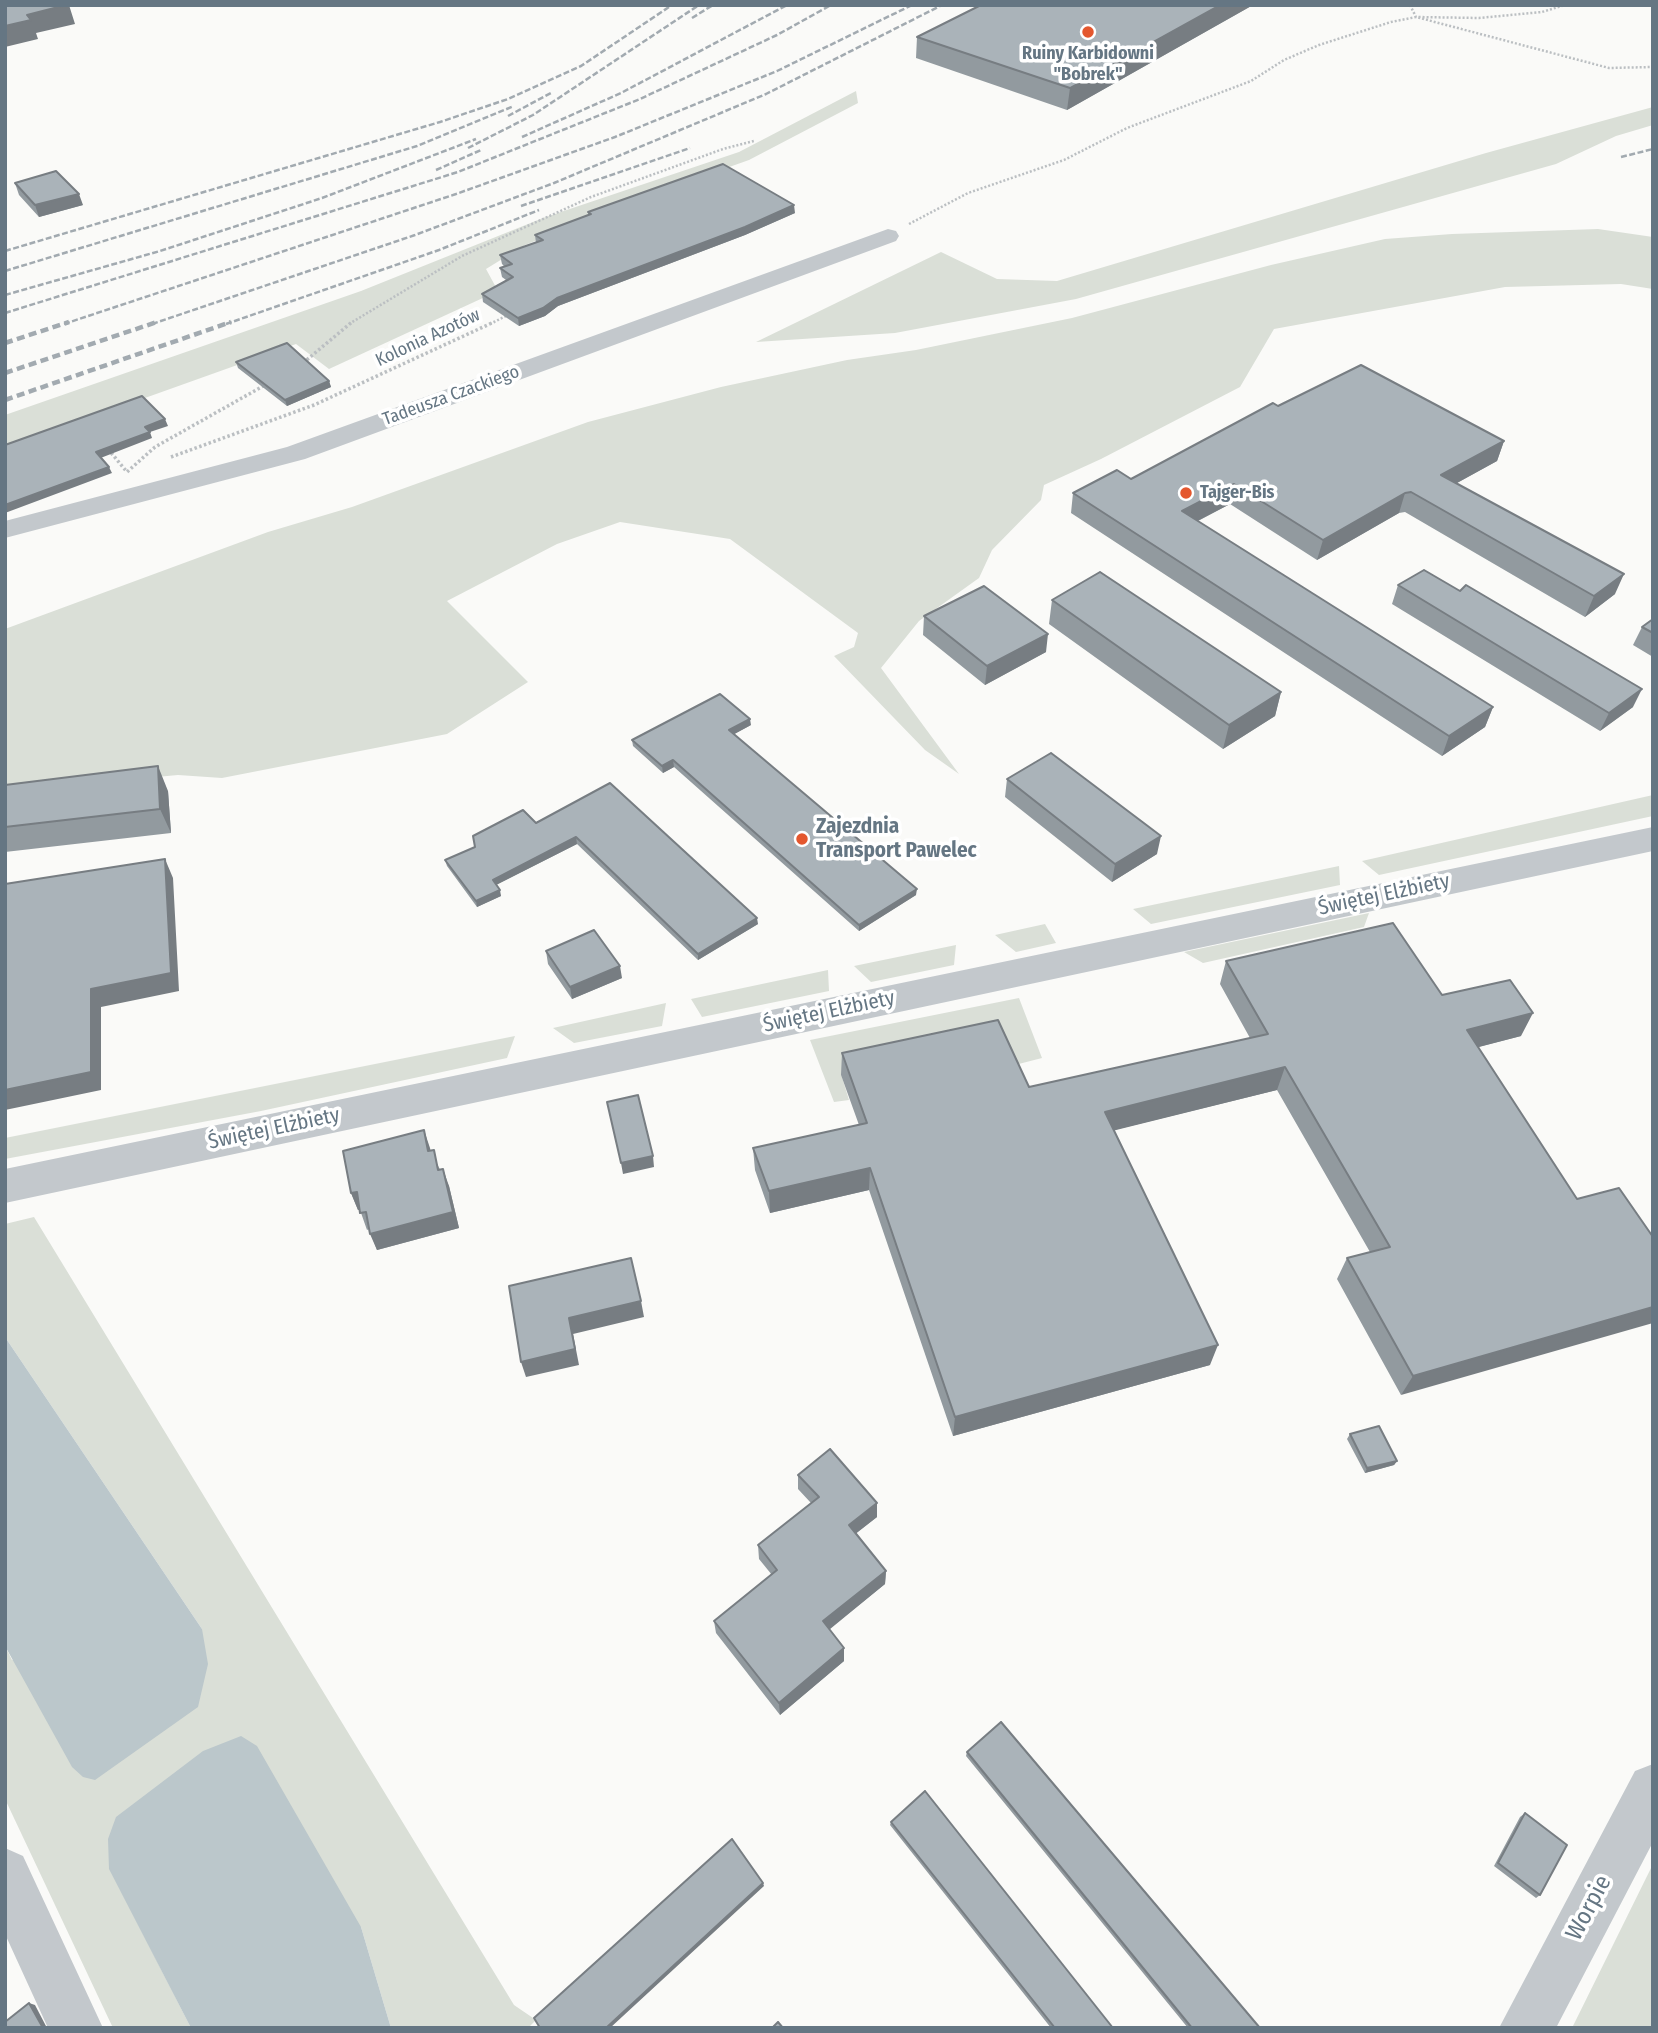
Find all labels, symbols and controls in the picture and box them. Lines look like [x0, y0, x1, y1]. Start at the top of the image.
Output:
marker: Ruiny Karbidowni "Bobrek" [1080, 24, 1096, 40]
place label: Ruiny Karbidowni "Bobrek" [1022, 43, 1154, 86]
street label: Kolonia Azotów [372, 304, 484, 372]
street label: Tadeusza Czackiego [380, 361, 522, 431]
place label: Tajger-Bis [1200, 482, 1274, 504]
marker: Tajger-Bis [1178, 485, 1194, 501]
place label: Zajezdnia Transport Pawelec [816, 814, 977, 864]
marker: Zajezdnia Transport Pawelec [794, 831, 810, 847]
street label: Świętej Elżbiety [1316, 869, 1452, 921]
street label: Świętej Elżbiety [761, 986, 897, 1038]
street label: Świętej Elżbiety [206, 1103, 342, 1155]
street label: Worpie [1560, 1871, 1618, 1945]

